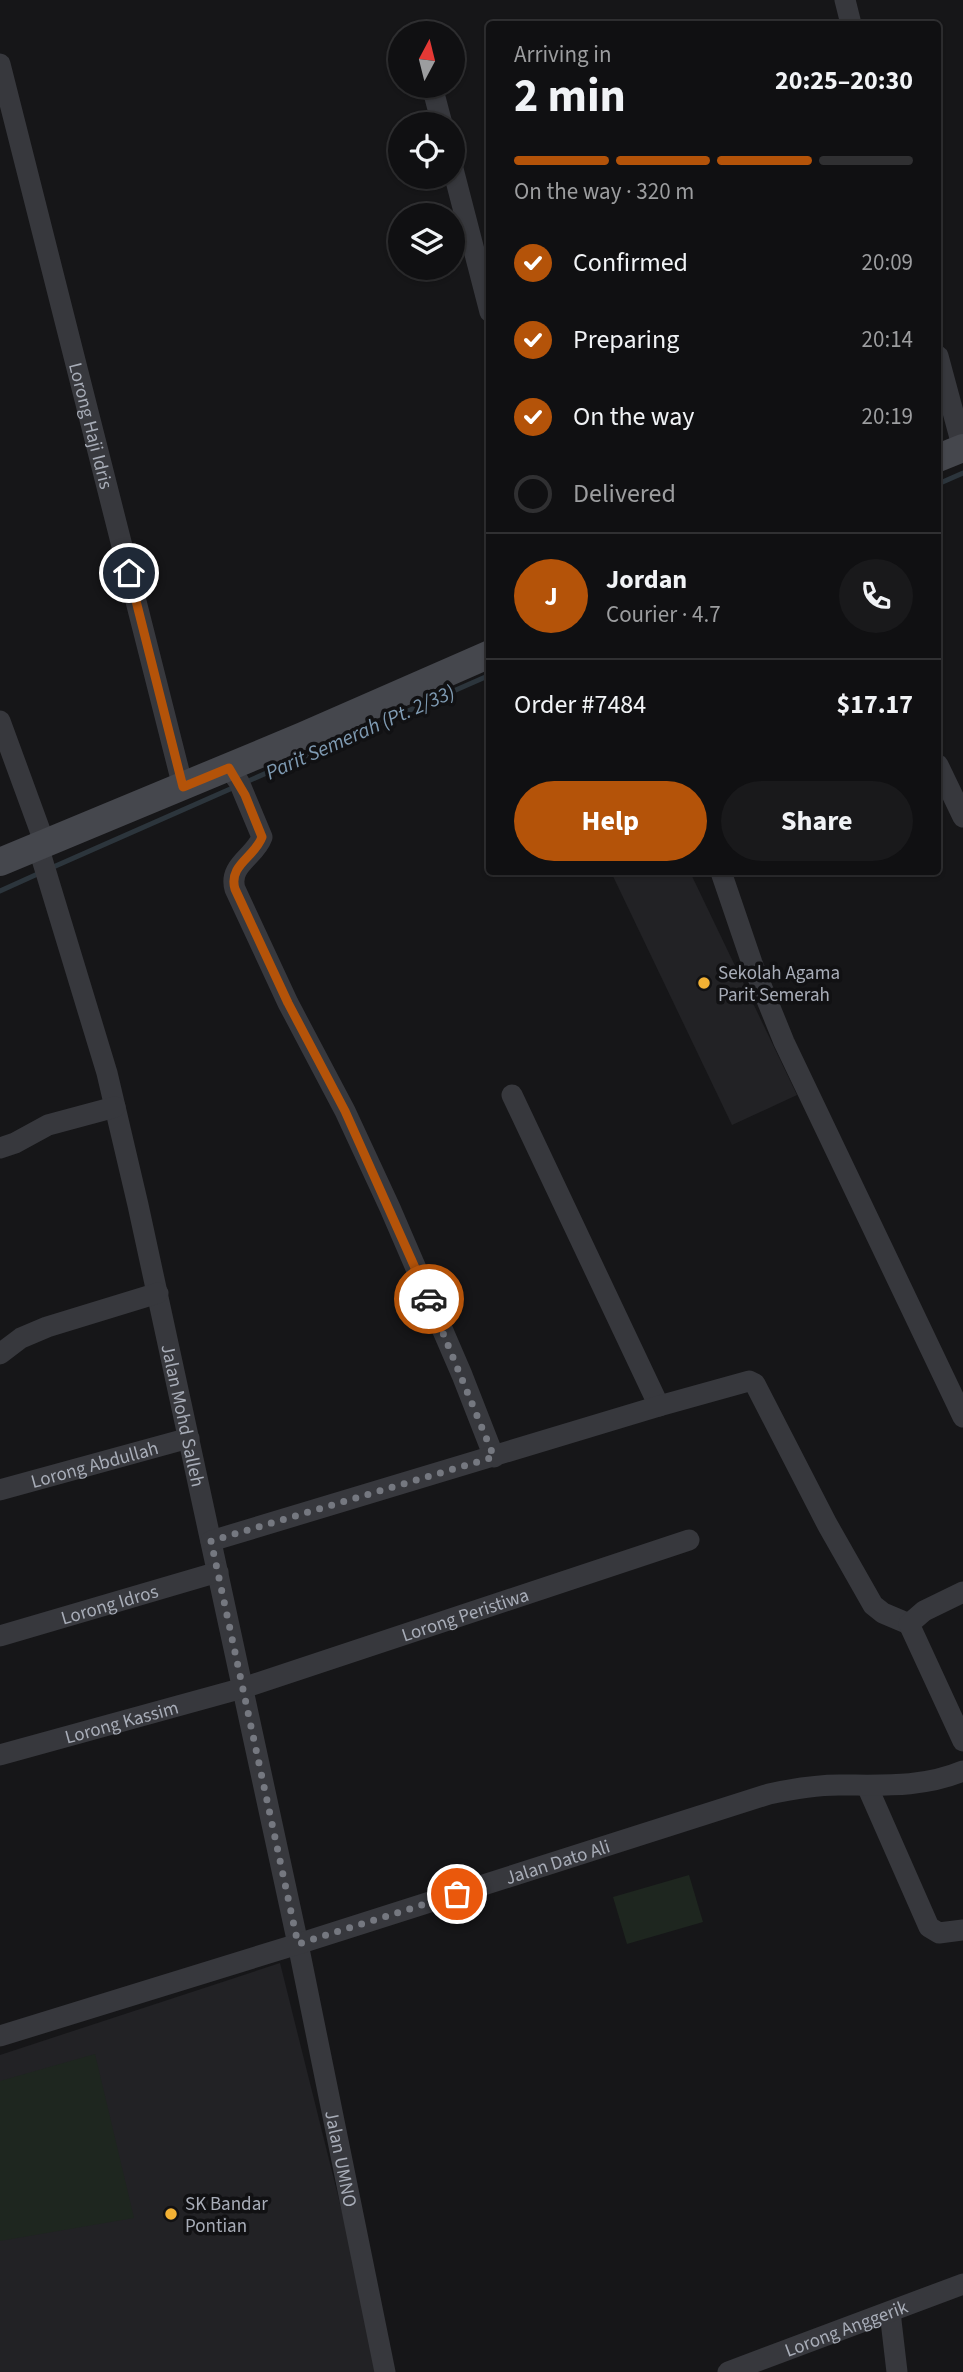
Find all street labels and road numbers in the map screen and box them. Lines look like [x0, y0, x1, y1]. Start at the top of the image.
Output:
street label: Lorong Haji Idris [61, 360, 119, 492]
street label: Jalan Mohd Salleh [153, 1342, 211, 1490]
street label: Lorong Abdullah [28, 1435, 162, 1496]
street label: Lorong Idros [58, 1578, 162, 1632]
street label: Lorong Peristiwa [398, 1582, 533, 1649]
street label: Lorong Kassim [62, 1694, 182, 1751]
street label: Jalan Dato Ali [502, 1834, 614, 1892]
street label: Jalan UMNO [317, 2108, 363, 2210]
street label: Lorong Anggerik [781, 2294, 913, 2365]

